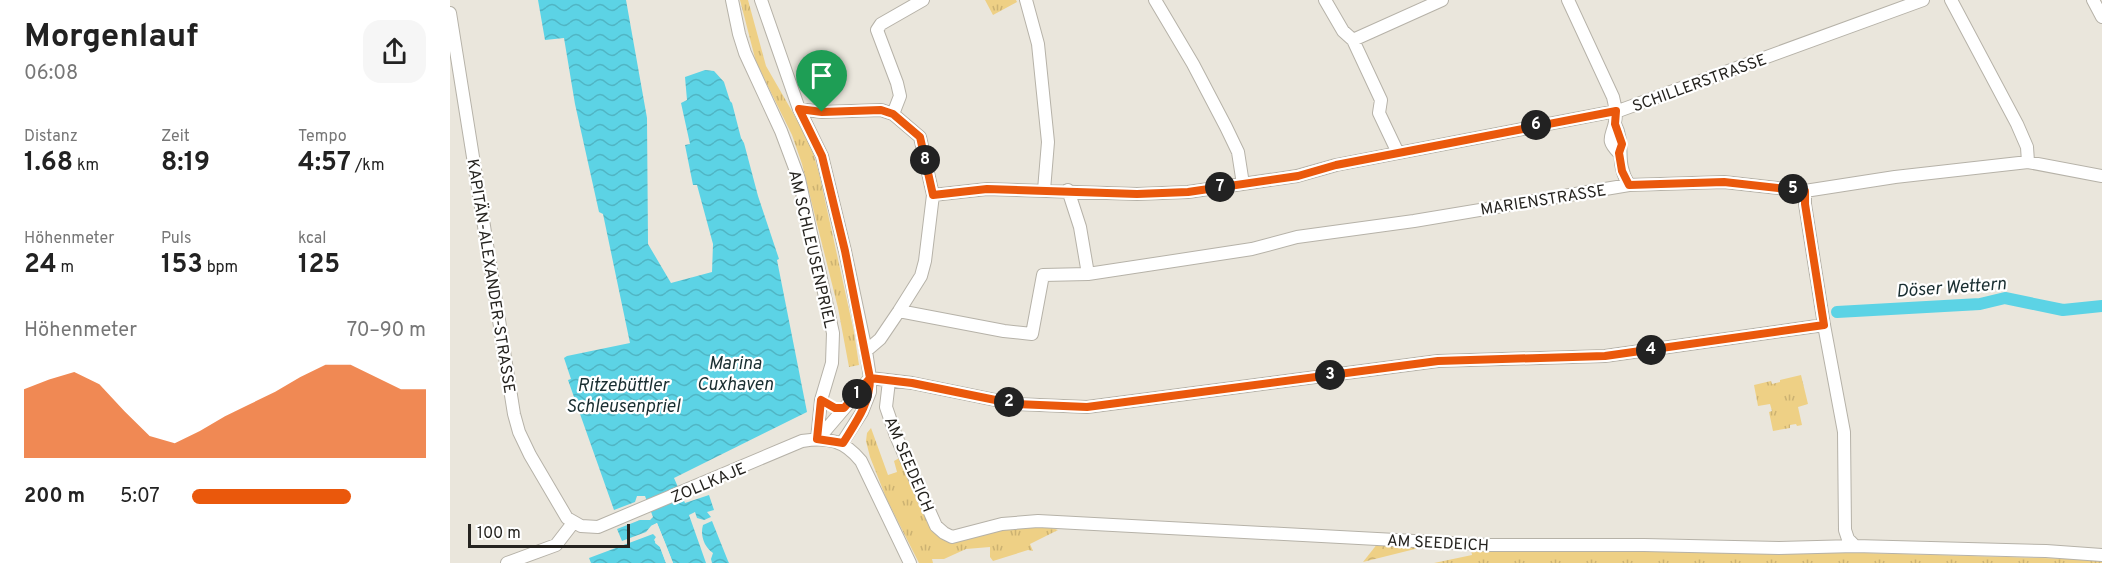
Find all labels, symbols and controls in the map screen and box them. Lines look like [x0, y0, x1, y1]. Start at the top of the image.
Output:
text: Morgenlauf [24, 17, 198, 59]
button: share [363, 20, 426, 83]
pin [796, 50, 847, 112]
street label: SCHILLERSTRASSE [1630, 50, 1769, 117]
icon: arrive [805, 59, 838, 92]
text: 06:08 [24, 61, 78, 87]
pin: 6 [1521, 110, 1551, 140]
text: 6 [1531, 115, 1541, 135]
text: Distanz [24, 127, 78, 147]
text: Zeit [161, 127, 190, 147]
text: Tempo [298, 127, 347, 147]
pin: 8 [910, 145, 940, 175]
text: 1.68 [24, 147, 73, 180]
text: 8:19 [161, 147, 210, 180]
text: 4:57 [298, 147, 351, 180]
text: 8 [920, 150, 930, 170]
text: km [73, 156, 99, 176]
text: /km [351, 156, 384, 176]
street label: KAPITÄN-ALEXANDER-STRASSE [462, 157, 519, 395]
street label: AM SCHLEUSENPRIEL [783, 168, 839, 330]
pin: 7 [1205, 172, 1235, 202]
pin: 5 [1778, 174, 1808, 204]
text: 7 [1216, 177, 1224, 197]
text: 5 [1788, 179, 1798, 199]
street label: MARIENSTRASSE [1479, 181, 1608, 221]
text: Höhenmeter [24, 229, 114, 249]
text: Puls [161, 229, 192, 249]
text: kcal [298, 229, 326, 249]
text: 24 [24, 249, 57, 282]
text: 153 [161, 249, 203, 282]
text: 125 [298, 249, 340, 282]
text: m [57, 258, 74, 278]
text: bpm [203, 258, 238, 278]
water label: Döser Wettern [1895, 273, 2007, 304]
text: Höhenmeter [24, 318, 137, 344]
text: 70–90 m [347, 318, 426, 344]
pin: 4 [1636, 335, 1666, 365]
text: 4 [1646, 340, 1656, 360]
water label: Marina Cuxhaven [697, 353, 773, 397]
pin: 3 [1315, 360, 1345, 390]
text: 3 [1325, 365, 1335, 385]
water label: Ritzebüttler Schleusenpriel [566, 375, 681, 419]
pin: 1 [842, 379, 872, 409]
text: 1 [854, 384, 860, 404]
pin: 2 [994, 387, 1024, 417]
text: 2 [1004, 392, 1014, 412]
street label: AM SEEDEICH [879, 414, 937, 516]
street label: ZOLLKAJE [668, 459, 749, 509]
text: 200 m [24, 484, 85, 510]
text: 5:07 [120, 484, 160, 510]
scale bar [468, 521, 630, 548]
text: 100 m [477, 524, 521, 544]
street label: AM SEEDEICH [1386, 531, 1489, 557]

